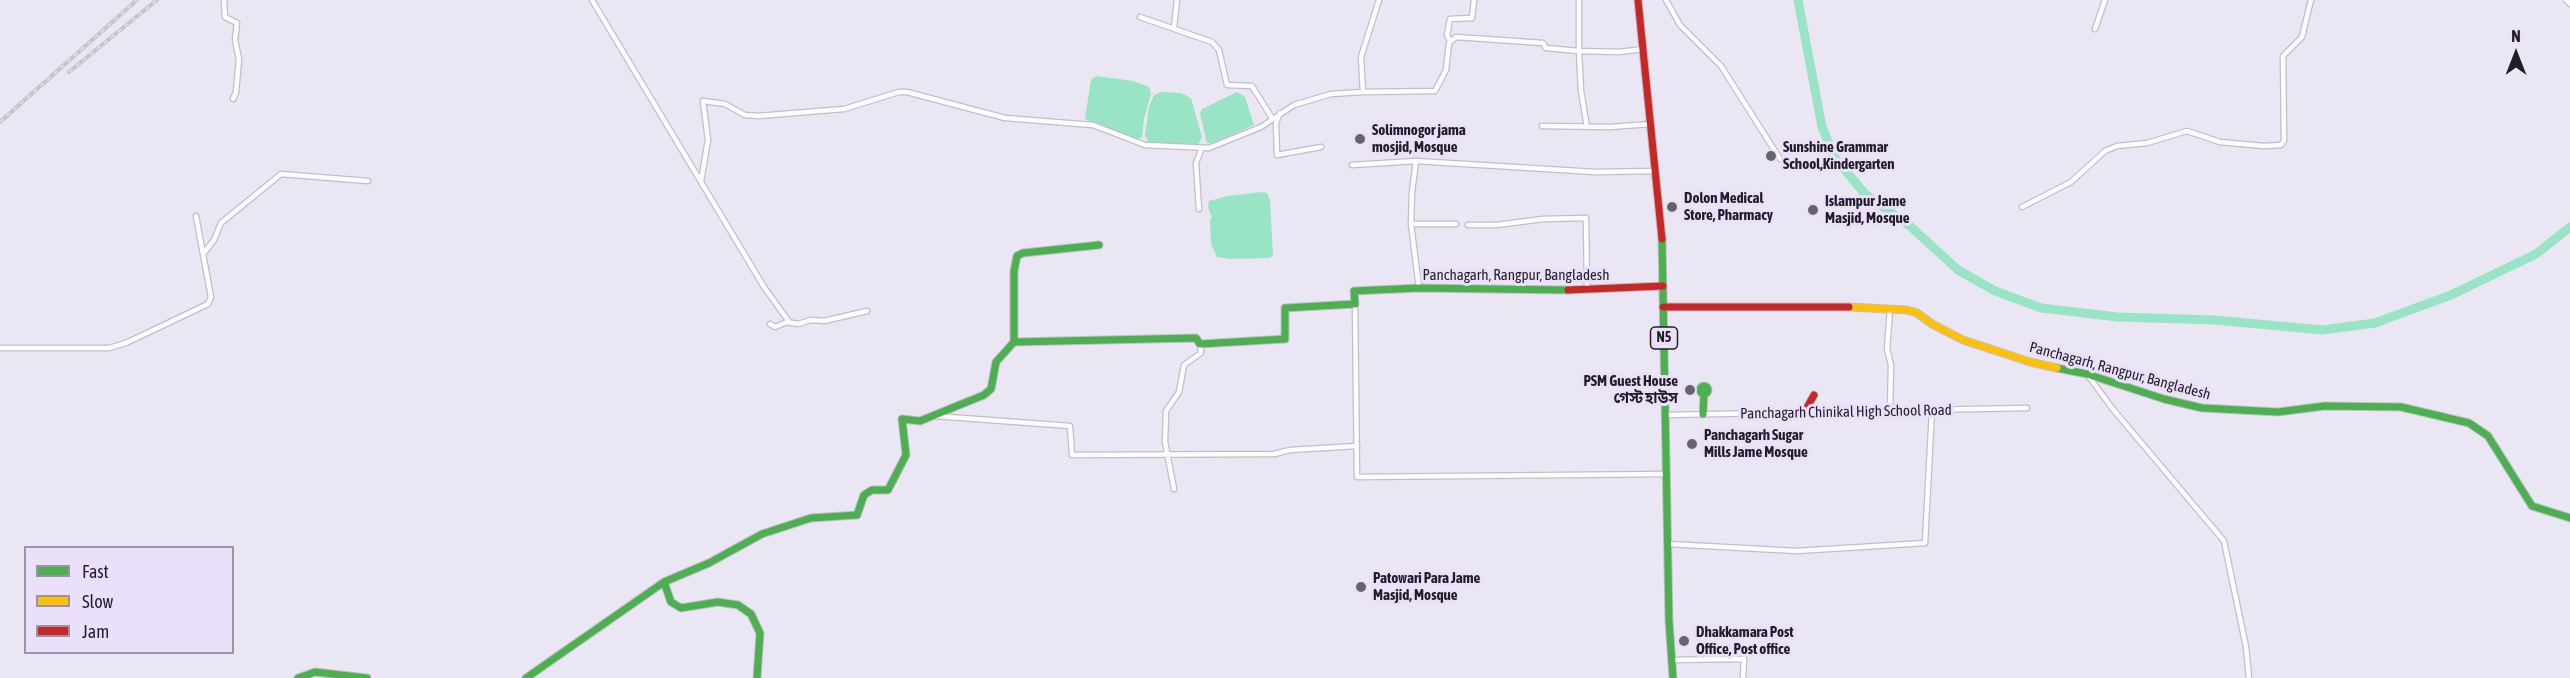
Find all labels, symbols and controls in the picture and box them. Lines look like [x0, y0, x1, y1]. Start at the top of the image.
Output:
north arrow [2486, 24, 2546, 84]
text: N [2511, 27, 2521, 45]
place label: Solimnogor jama mosjid, Mosque [1372, 121, 1466, 156]
marker: Solimnogor jama mosjid, Mosque [1353, 132, 1367, 146]
place label: Sunshine Grammar School,Kindergarten [1783, 138, 1894, 173]
marker: Sunshine Grammar School,Kindergarten [1764, 149, 1778, 163]
place label: Dolon Medical Store, Pharmacy [1684, 189, 1773, 224]
place label: Islampur Jame Masjid, Mosque [1825, 192, 1910, 227]
marker: Dolon Medical Store, Pharmacy [1665, 200, 1679, 214]
marker: Islampur Jame Masjid, Mosque [1806, 203, 1820, 217]
street label: Panchagarh, Rangpur, Bangladesh [1423, 266, 1609, 284]
road number: N5 [1650, 327, 1678, 349]
street label: Panchagarh, Rangpur, Bangladesh [2027, 338, 2213, 404]
place label: PSM Guest House গেস্ট হাউস [1583, 372, 1678, 407]
marker: PSM Guest House গেস্ট হাউস [1683, 383, 1697, 397]
street label: Panchagarh Chinikal High School Road [1740, 401, 1952, 423]
place label: Panchagarh Sugar Mills Jame Mosque [1704, 426, 1808, 461]
marker: Panchagarh Sugar Mills Jame Mosque [1685, 437, 1699, 451]
legend [24, 546, 234, 654]
text: Fast [82, 561, 109, 582]
place label: Patowari Para Jame Masjid, Mosque [1373, 569, 1480, 604]
marker: Patowari Para Jame Masjid, Mosque [1354, 580, 1368, 594]
text: Slow [82, 591, 113, 612]
text: Jam [82, 621, 109, 642]
place label: Dhakkamara Post Office, Post office [1696, 623, 1794, 658]
marker: Dhakkamara Post Office, Post office [1677, 634, 1691, 648]

